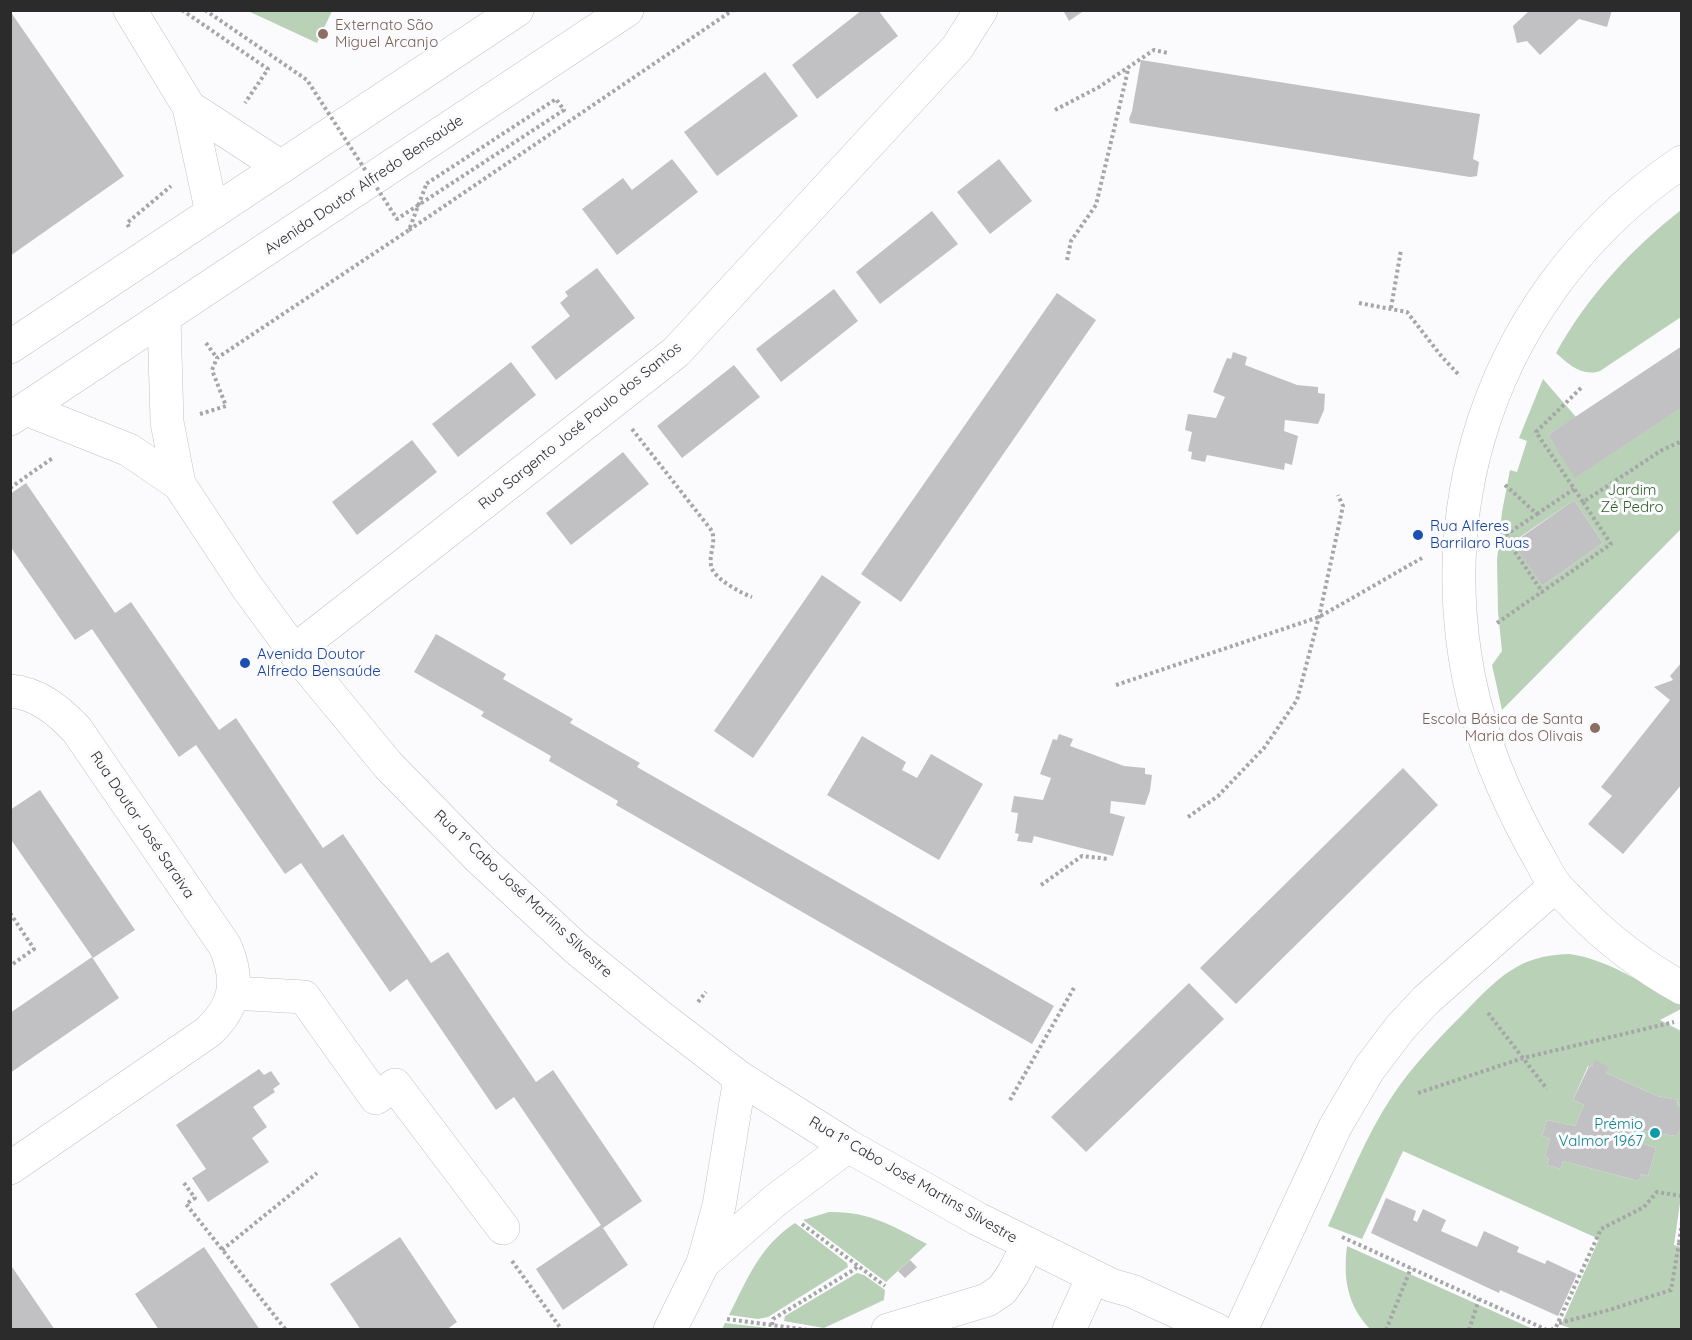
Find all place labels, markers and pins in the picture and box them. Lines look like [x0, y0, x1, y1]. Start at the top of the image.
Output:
place label: Externato São Miguel Arcanjo [335, 16, 438, 51]
marker: Externato São Miguel Arcanjo [316, 27, 330, 41]
place label: Rua Alferes Barrilaro Ruas [1430, 517, 1529, 552]
marker: Rua Alferes Barrilaro Ruas [1411, 528, 1425, 542]
place label: Avenida Doutor Alfredo Bensaúde [257, 645, 381, 680]
marker: Avenida Doutor Alfredo Bensaúde [238, 656, 252, 670]
place label: Escola Básica de Santa Maria dos Olivais [1422, 710, 1583, 745]
marker: Escola Básica de Santa Maria dos Olivais [1588, 721, 1602, 735]
place label: Prémio Valmor 1967 [1558, 1115, 1643, 1150]
marker: Prémio Valmor 1967 [1648, 1126, 1662, 1140]

